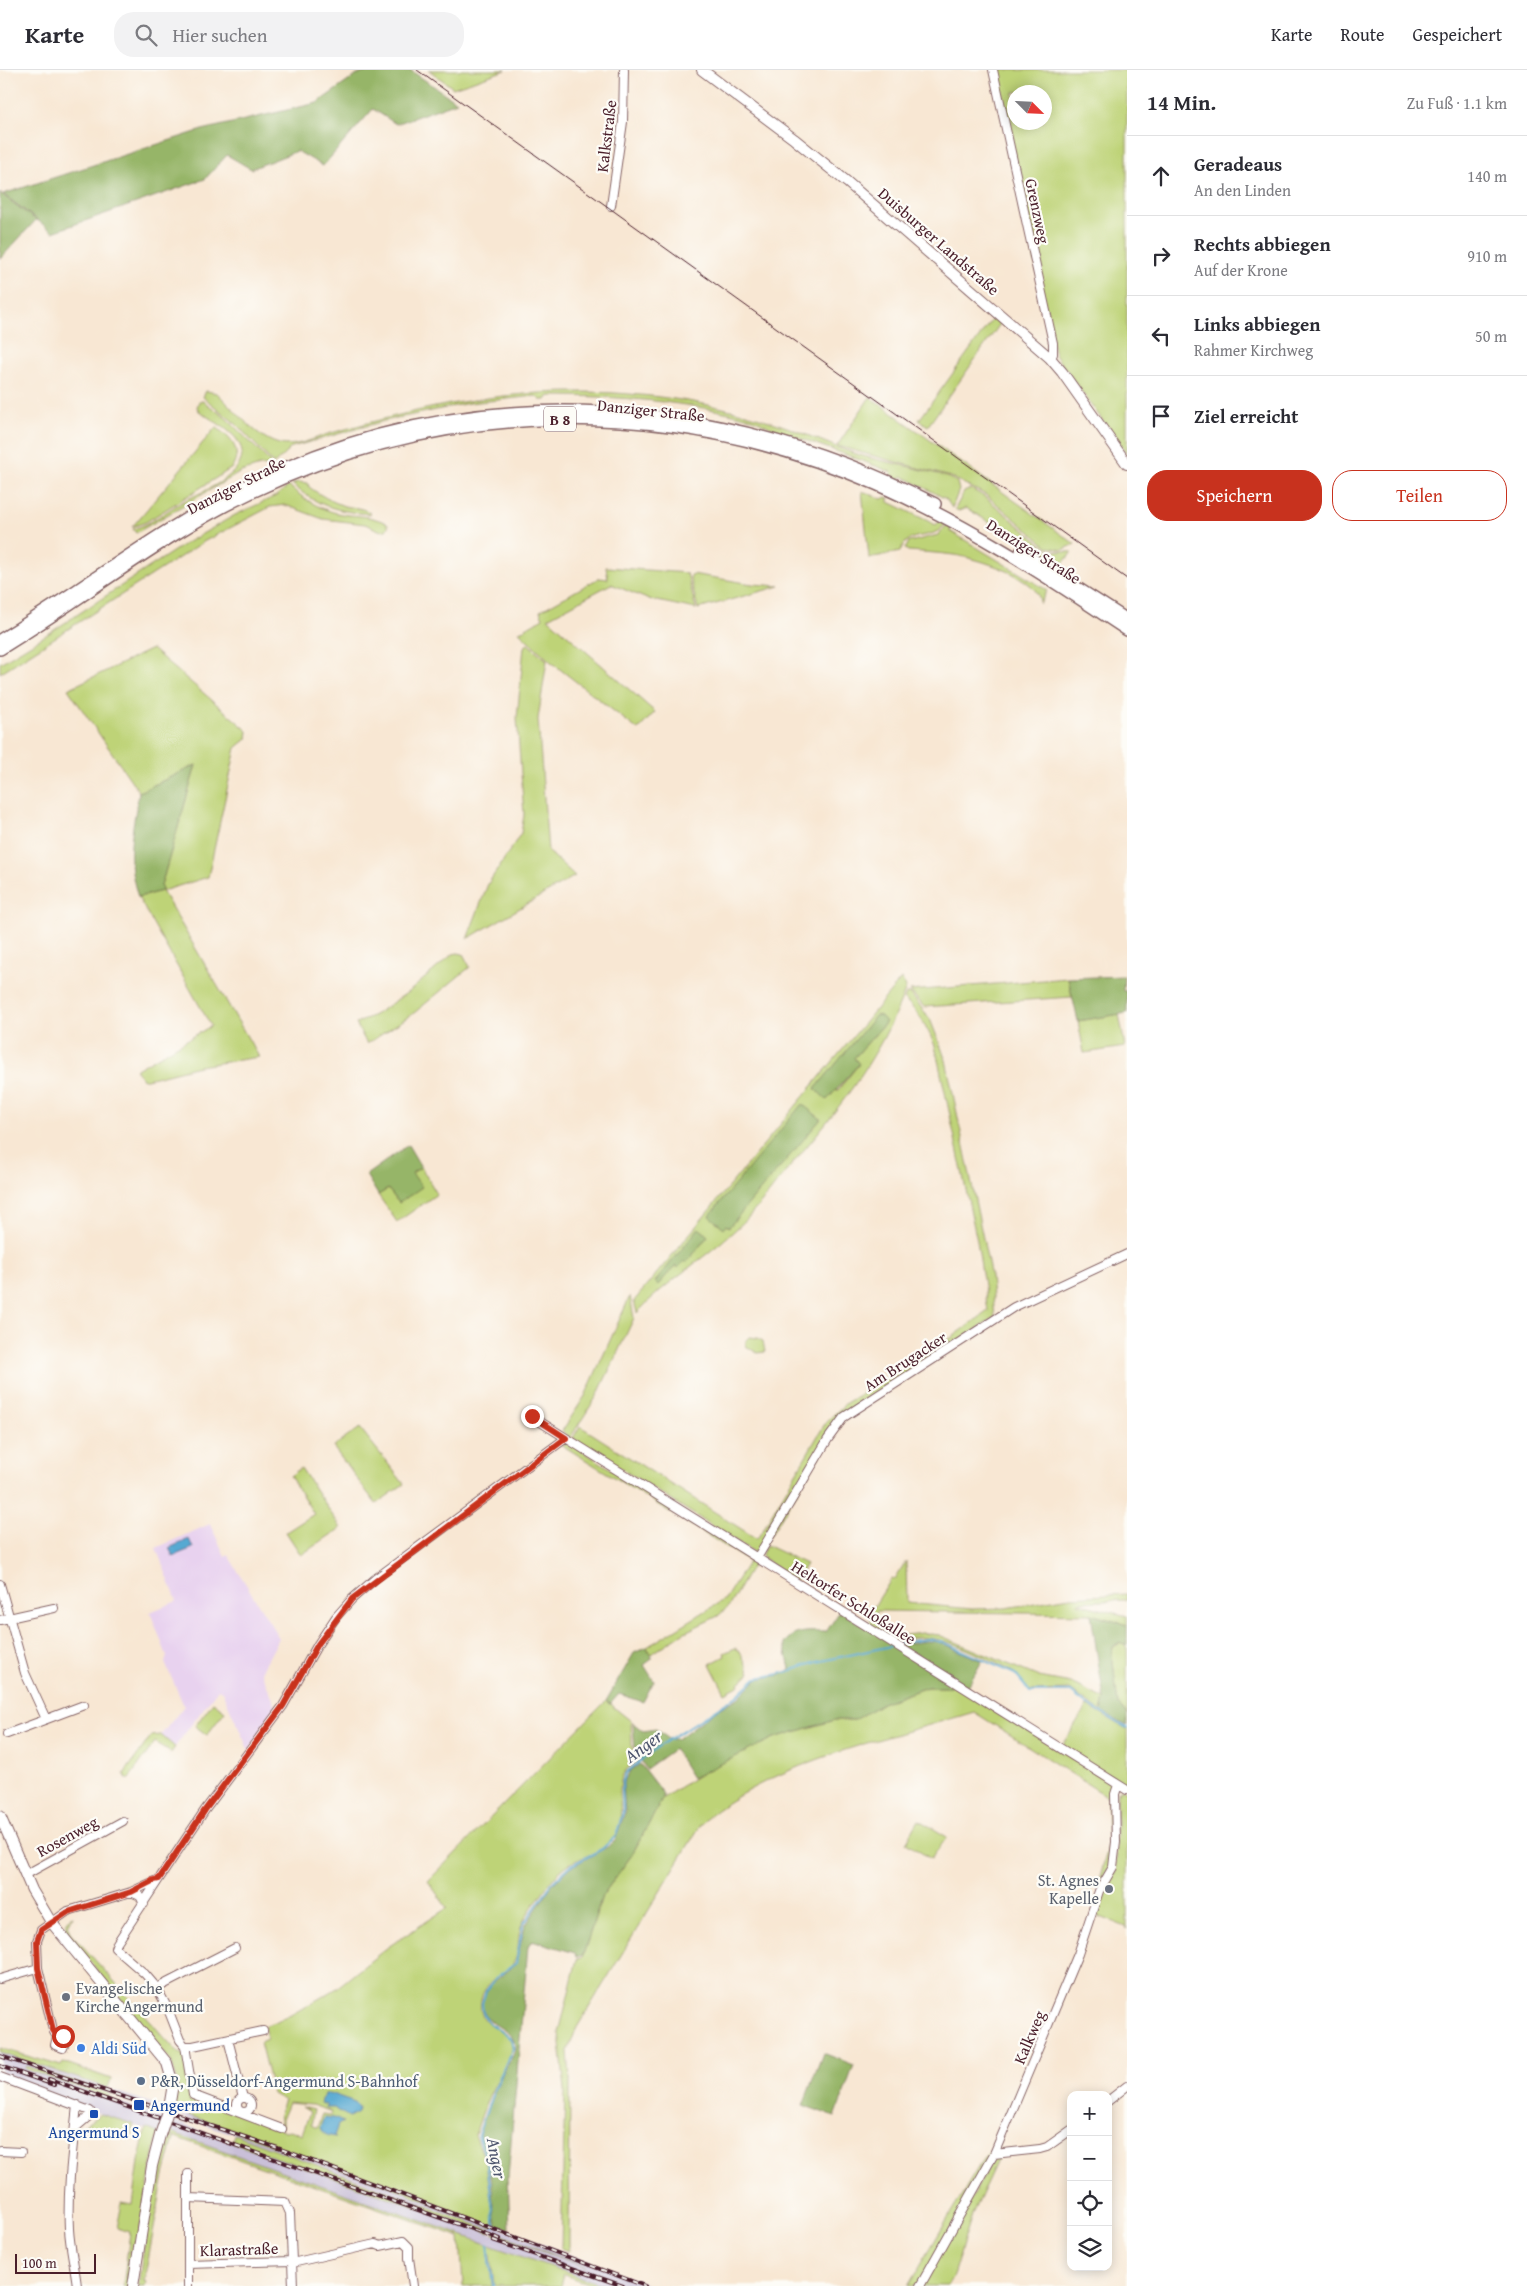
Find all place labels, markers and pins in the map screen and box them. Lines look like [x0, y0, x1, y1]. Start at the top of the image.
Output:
place label: St. Agnes Kapelle [1038, 1868, 1099, 1910]
marker: St. Agnes Kapelle [1103, 1883, 1115, 1895]
place label: Evangelische Kirche Angermund [76, 1976, 204, 2018]
marker: Evangelische Kirche Angermund [60, 1991, 72, 2003]
place label: Aldi Süd [91, 2036, 147, 2060]
marker: Aldi Süd [75, 2042, 87, 2054]
place label: P&R, Düsseldorf-Angermund S-Bahnhof [151, 2069, 420, 2093]
marker: P&R, Düsseldorf-Angermund S-Bahnhof [135, 2075, 147, 2087]
place label: Angermund [150, 2093, 230, 2117]
marker: Angermund [132, 2098, 146, 2112]
marker: Angermund S [88, 2108, 100, 2120]
place label: Angermund S [48, 2120, 140, 2144]

